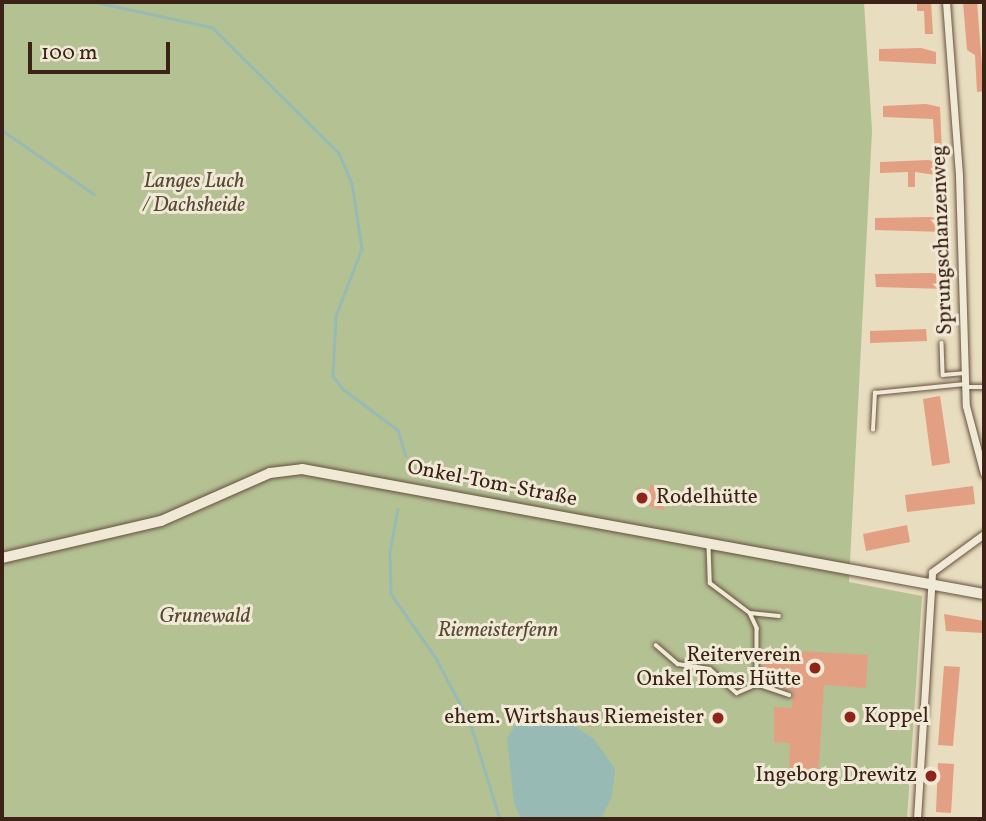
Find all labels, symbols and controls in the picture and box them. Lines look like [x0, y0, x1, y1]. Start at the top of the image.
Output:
scale bar [32, 28, 173, 72]
text: 100 m [41, 39, 98, 68]
street label: Sprungschanzenweg [927, 145, 959, 335]
park label: Langes Luch / Dachsheide [143, 169, 245, 219]
street label: Onkel-Tom-Straße [405, 455, 579, 513]
place label: Rodelhütte [656, 485, 758, 511]
marker: Rodelhütte [634, 490, 650, 506]
park label: Grunewald [159, 604, 251, 630]
park label: Riemeisterfenn [438, 618, 558, 644]
place label: Reiterverein Onkel Toms Hütte [636, 643, 801, 693]
marker: Reiterverein Onkel Toms Hütte [807, 660, 823, 676]
place label: Koppel [864, 704, 929, 730]
place label: ehem. Wirtshaus Riemeister [444, 705, 704, 731]
marker: Koppel [842, 709, 858, 725]
marker: ehem. Wirtshaus Riemeister [710, 710, 726, 726]
place label: Ingeborg Drewitz [756, 763, 917, 789]
marker: Ingeborg Drewitz [923, 768, 939, 784]

